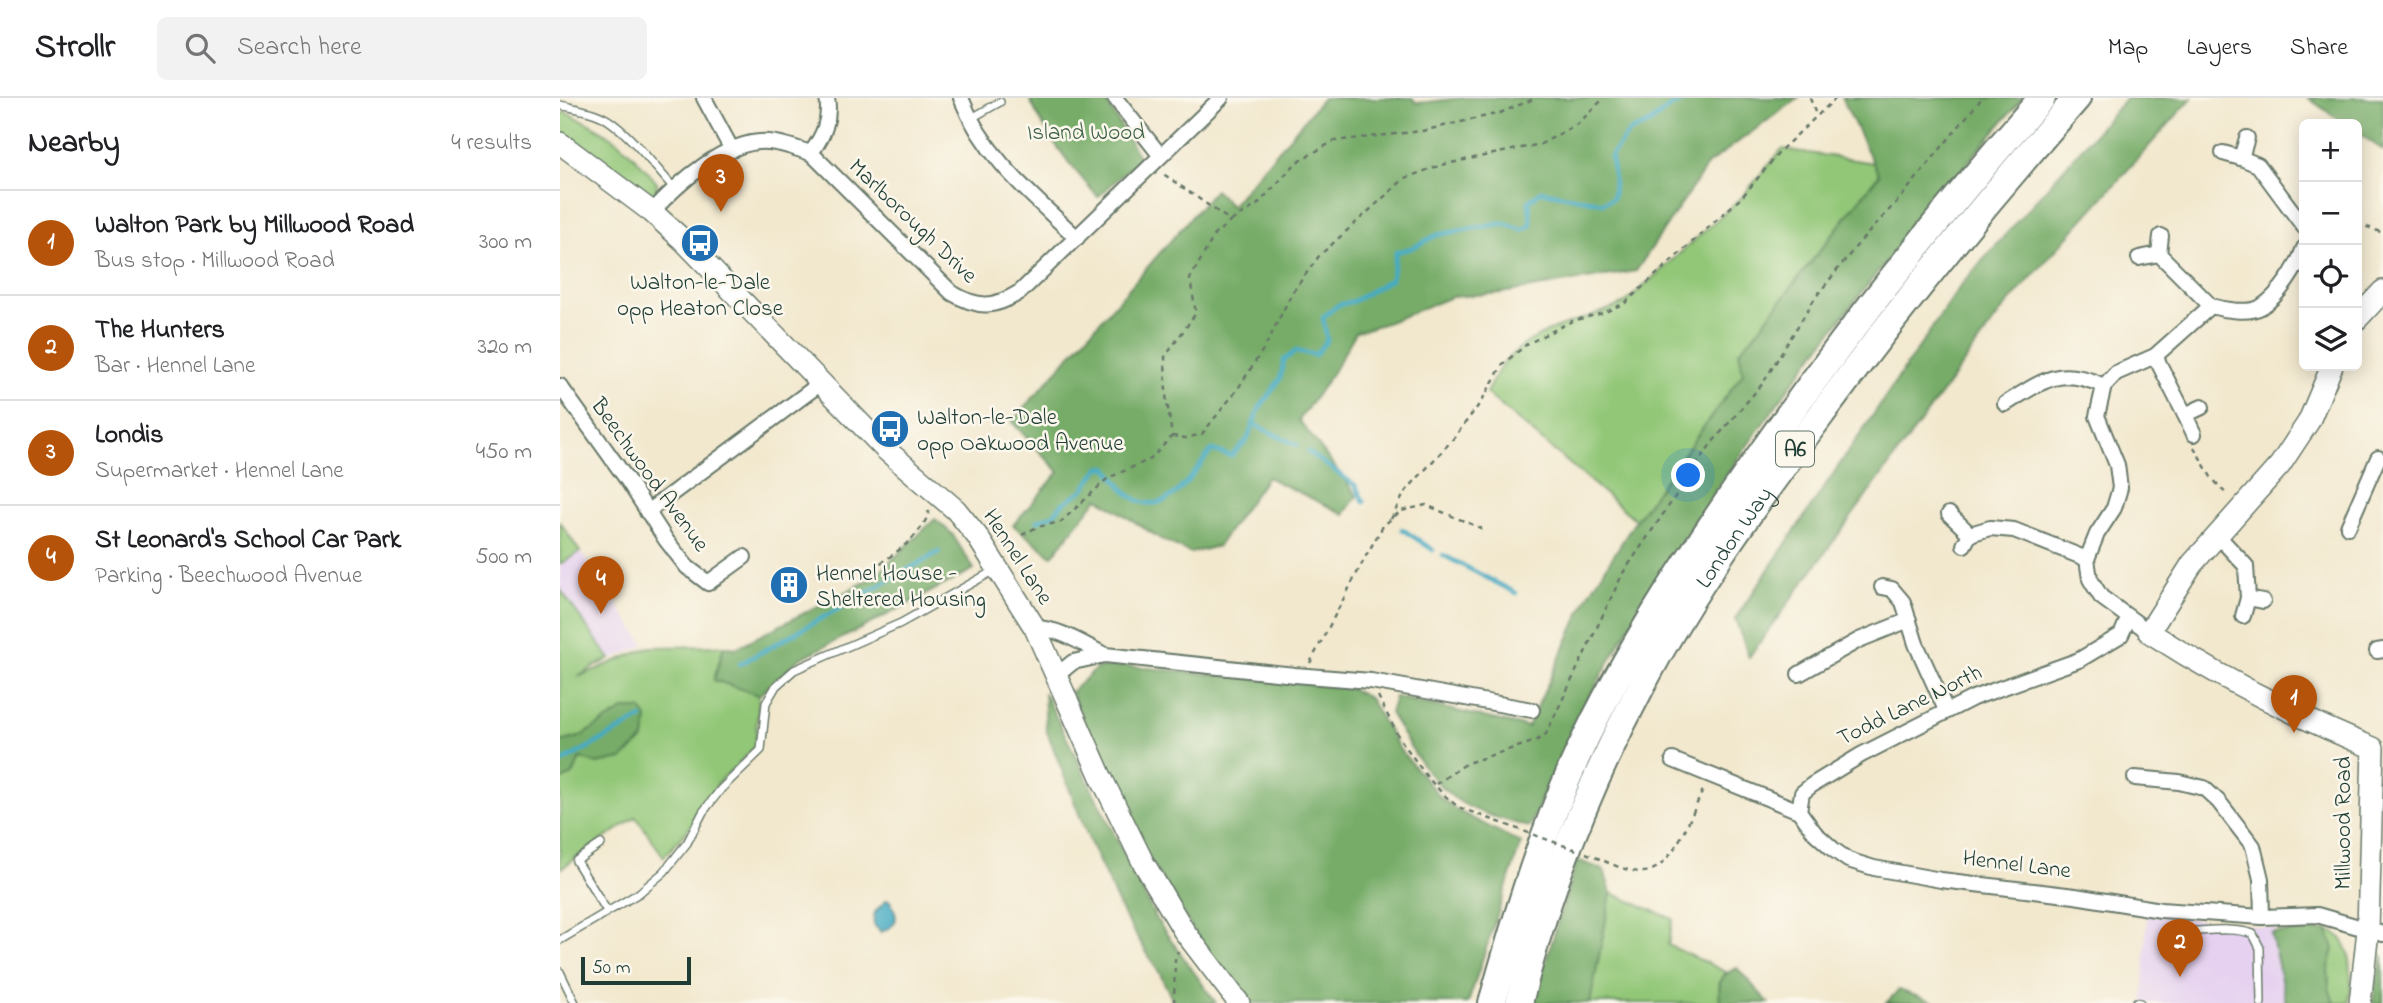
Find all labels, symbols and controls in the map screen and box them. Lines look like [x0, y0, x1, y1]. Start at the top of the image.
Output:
search box [157, 17, 647, 80]
text: Strollr [35, 24, 115, 72]
icon: search [181, 29, 219, 67]
text: Search here [237, 29, 362, 67]
text: Map [2108, 31, 2148, 66]
text: Layers [2186, 31, 2252, 66]
text: Share [2290, 31, 2348, 66]
park label: Island Wood [1027, 117, 1145, 150]
map controls [2299, 119, 2362, 371]
button: + [2299, 119, 2362, 182]
text: Nearby [28, 122, 120, 166]
text: 4 results [451, 127, 532, 160]
street label: Marlborough Drive [840, 152, 985, 293]
pin: 3 [698, 154, 744, 212]
button: − [2299, 182, 2362, 245]
text: Walton Park by Millwood Road [95, 207, 414, 245]
bus stop icon: Walton-le-Dale opp Heaton Close [679, 222, 721, 264]
text: 1 [47, 226, 55, 259]
text: 300 m [479, 226, 532, 259]
text: Bus stop · Millwood Road [95, 245, 335, 278]
button: locate [2299, 245, 2362, 308]
place label: Walton-le-Dale opp Heaton Close [617, 267, 784, 326]
button: layers [2299, 308, 2362, 371]
text: The Hunters [95, 312, 225, 350]
text: 2 [45, 331, 57, 364]
text: 320 m [478, 331, 532, 364]
text: Bar · Hennel Lane [95, 350, 255, 383]
street label: Beechwood Avenue [581, 391, 717, 560]
place label: Walton-le-Dale opp Oakwood Avenue [917, 402, 1124, 461]
bus stop icon: Walton-le-Dale opp Oakwood Avenue [869, 408, 911, 450]
text: Londis [95, 417, 163, 455]
road number: A6 [1776, 432, 1814, 466]
text: 3 [46, 436, 56, 469]
text: 450 m [476, 436, 532, 469]
text: Supermarket · Hennel Lane [95, 455, 344, 488]
your location [1671, 458, 1705, 492]
street label: London Way [1689, 481, 1784, 595]
street label: Hennel Lane [973, 503, 1061, 613]
text: St Leonard's School Car Park [95, 522, 401, 560]
text: 4 [46, 541, 56, 574]
text: 500 m [475, 541, 532, 574]
pin: 4 [578, 556, 624, 614]
place label: Hennel House - Sheltered Housing [816, 558, 986, 618]
text: Parking · Beechwood Avenue [95, 560, 362, 593]
building icon: Hennel House - Sheltered Housing [768, 564, 810, 606]
street label: Todd Lane North [1832, 657, 1988, 756]
pin: 1 [2271, 675, 2317, 733]
street label: Millwood Road [2328, 756, 2361, 890]
street label: Hennel Lane [1961, 842, 2073, 889]
pin: 2 [2157, 919, 2203, 977]
scale bar [581, 954, 691, 986]
text: 50 m [592, 955, 631, 982]

